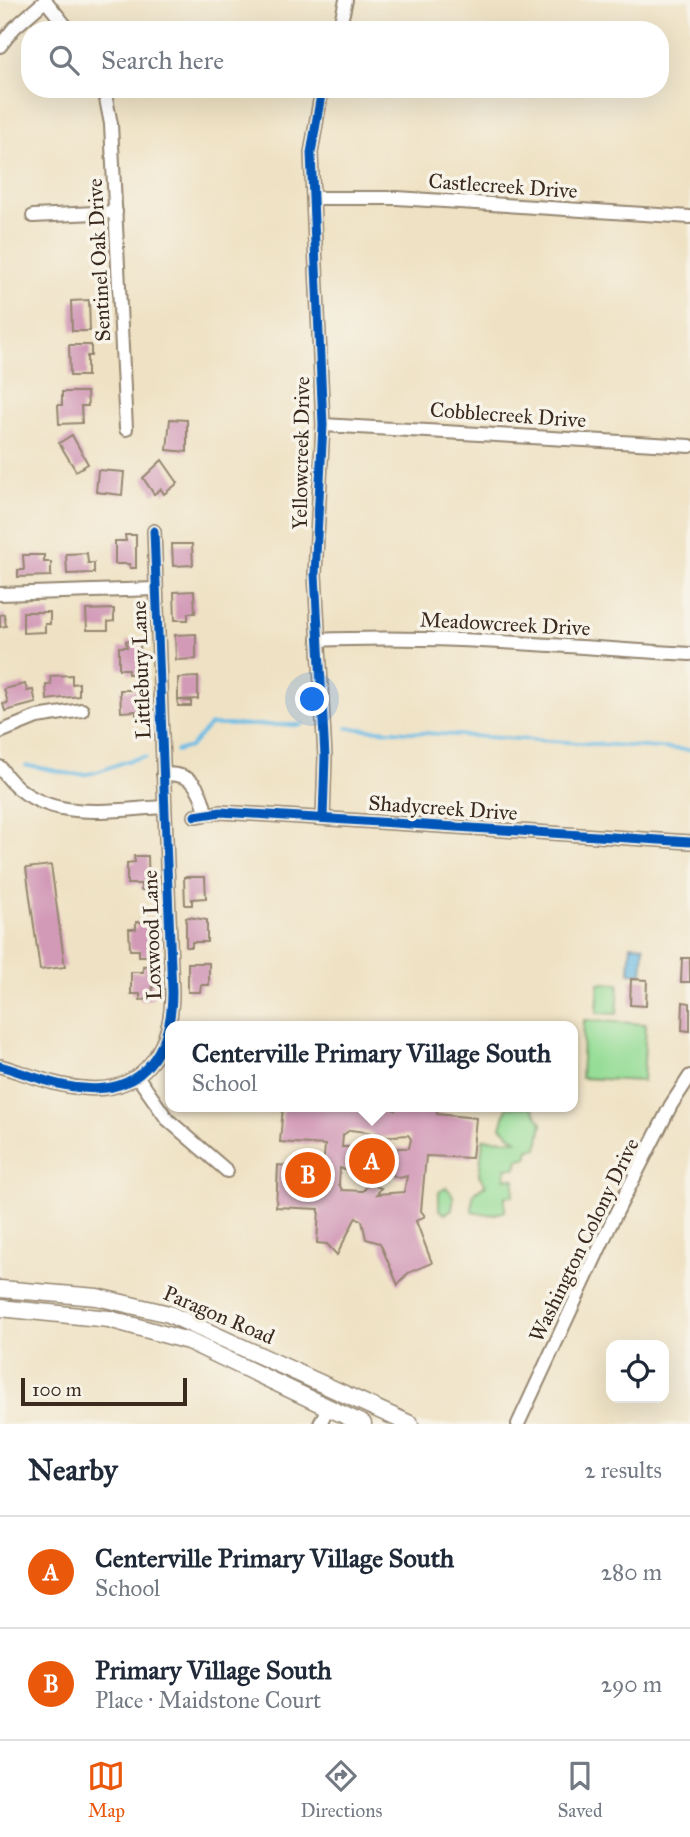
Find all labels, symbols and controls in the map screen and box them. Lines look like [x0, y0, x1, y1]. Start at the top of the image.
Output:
search box [21, 21, 669, 98]
icon: search [45, 41, 83, 79]
text: Search here [101, 44, 224, 76]
street label: Castlecreek Drive [428, 168, 579, 204]
street label: Sentinel Oak Drive [82, 178, 116, 342]
street label: Yellowcreek Drive [287, 376, 315, 530]
street label: Cobblecreek Drive [429, 397, 587, 433]
street label: Littlebury Lane [126, 600, 156, 740]
street label: Meadowcreek Drive [419, 607, 591, 641]
your location [295, 682, 329, 716]
street label: Shadycreek Drive [368, 790, 519, 826]
street label: Loxwood Lane [137, 869, 167, 1000]
popup [165, 1021, 578, 1112]
text: Centerville Primary Village South [192, 1037, 551, 1069]
text: School [192, 1069, 257, 1097]
street label: Washington Colony Drive [523, 1134, 645, 1346]
pin: A [349, 1135, 395, 1187]
pin: B [285, 1149, 331, 1201]
street label: Paragon Road [159, 1280, 279, 1350]
map controls [606, 1340, 669, 1403]
button: locate [606, 1340, 669, 1403]
scale bar [21, 1375, 187, 1407]
text: 100 m [32, 1378, 82, 1401]
text: Nearby [28, 1452, 118, 1488]
text: 2 results [584, 1456, 662, 1484]
text: Centerville Primary Village South [95, 1542, 454, 1574]
text: A [43, 1558, 59, 1586]
text: 280 m [601, 1558, 662, 1586]
text: School [95, 1574, 160, 1602]
text: Primary Village South [95, 1654, 332, 1686]
text: B [43, 1670, 59, 1698]
text: 290 m [601, 1670, 662, 1698]
text: Place · Maidstone Court [95, 1686, 321, 1714]
tab: Map [87, 1757, 125, 1822]
tab: Directions [300, 1757, 382, 1822]
tab: Saved [557, 1757, 603, 1822]

